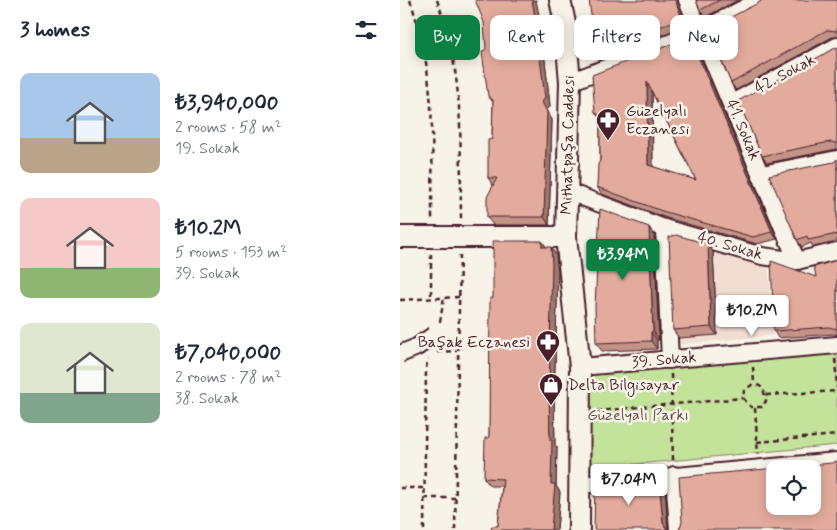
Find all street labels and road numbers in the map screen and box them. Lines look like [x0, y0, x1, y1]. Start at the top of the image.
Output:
street label: 42. Sokak [751, 49, 819, 99]
street label: Mithatpaşa Caddesi [556, 75, 580, 215]
street label: 41. Sokak [721, 96, 765, 164]
street label: 40. Sokak [695, 227, 765, 265]
street label: 39. Sokak [631, 347, 697, 373]

